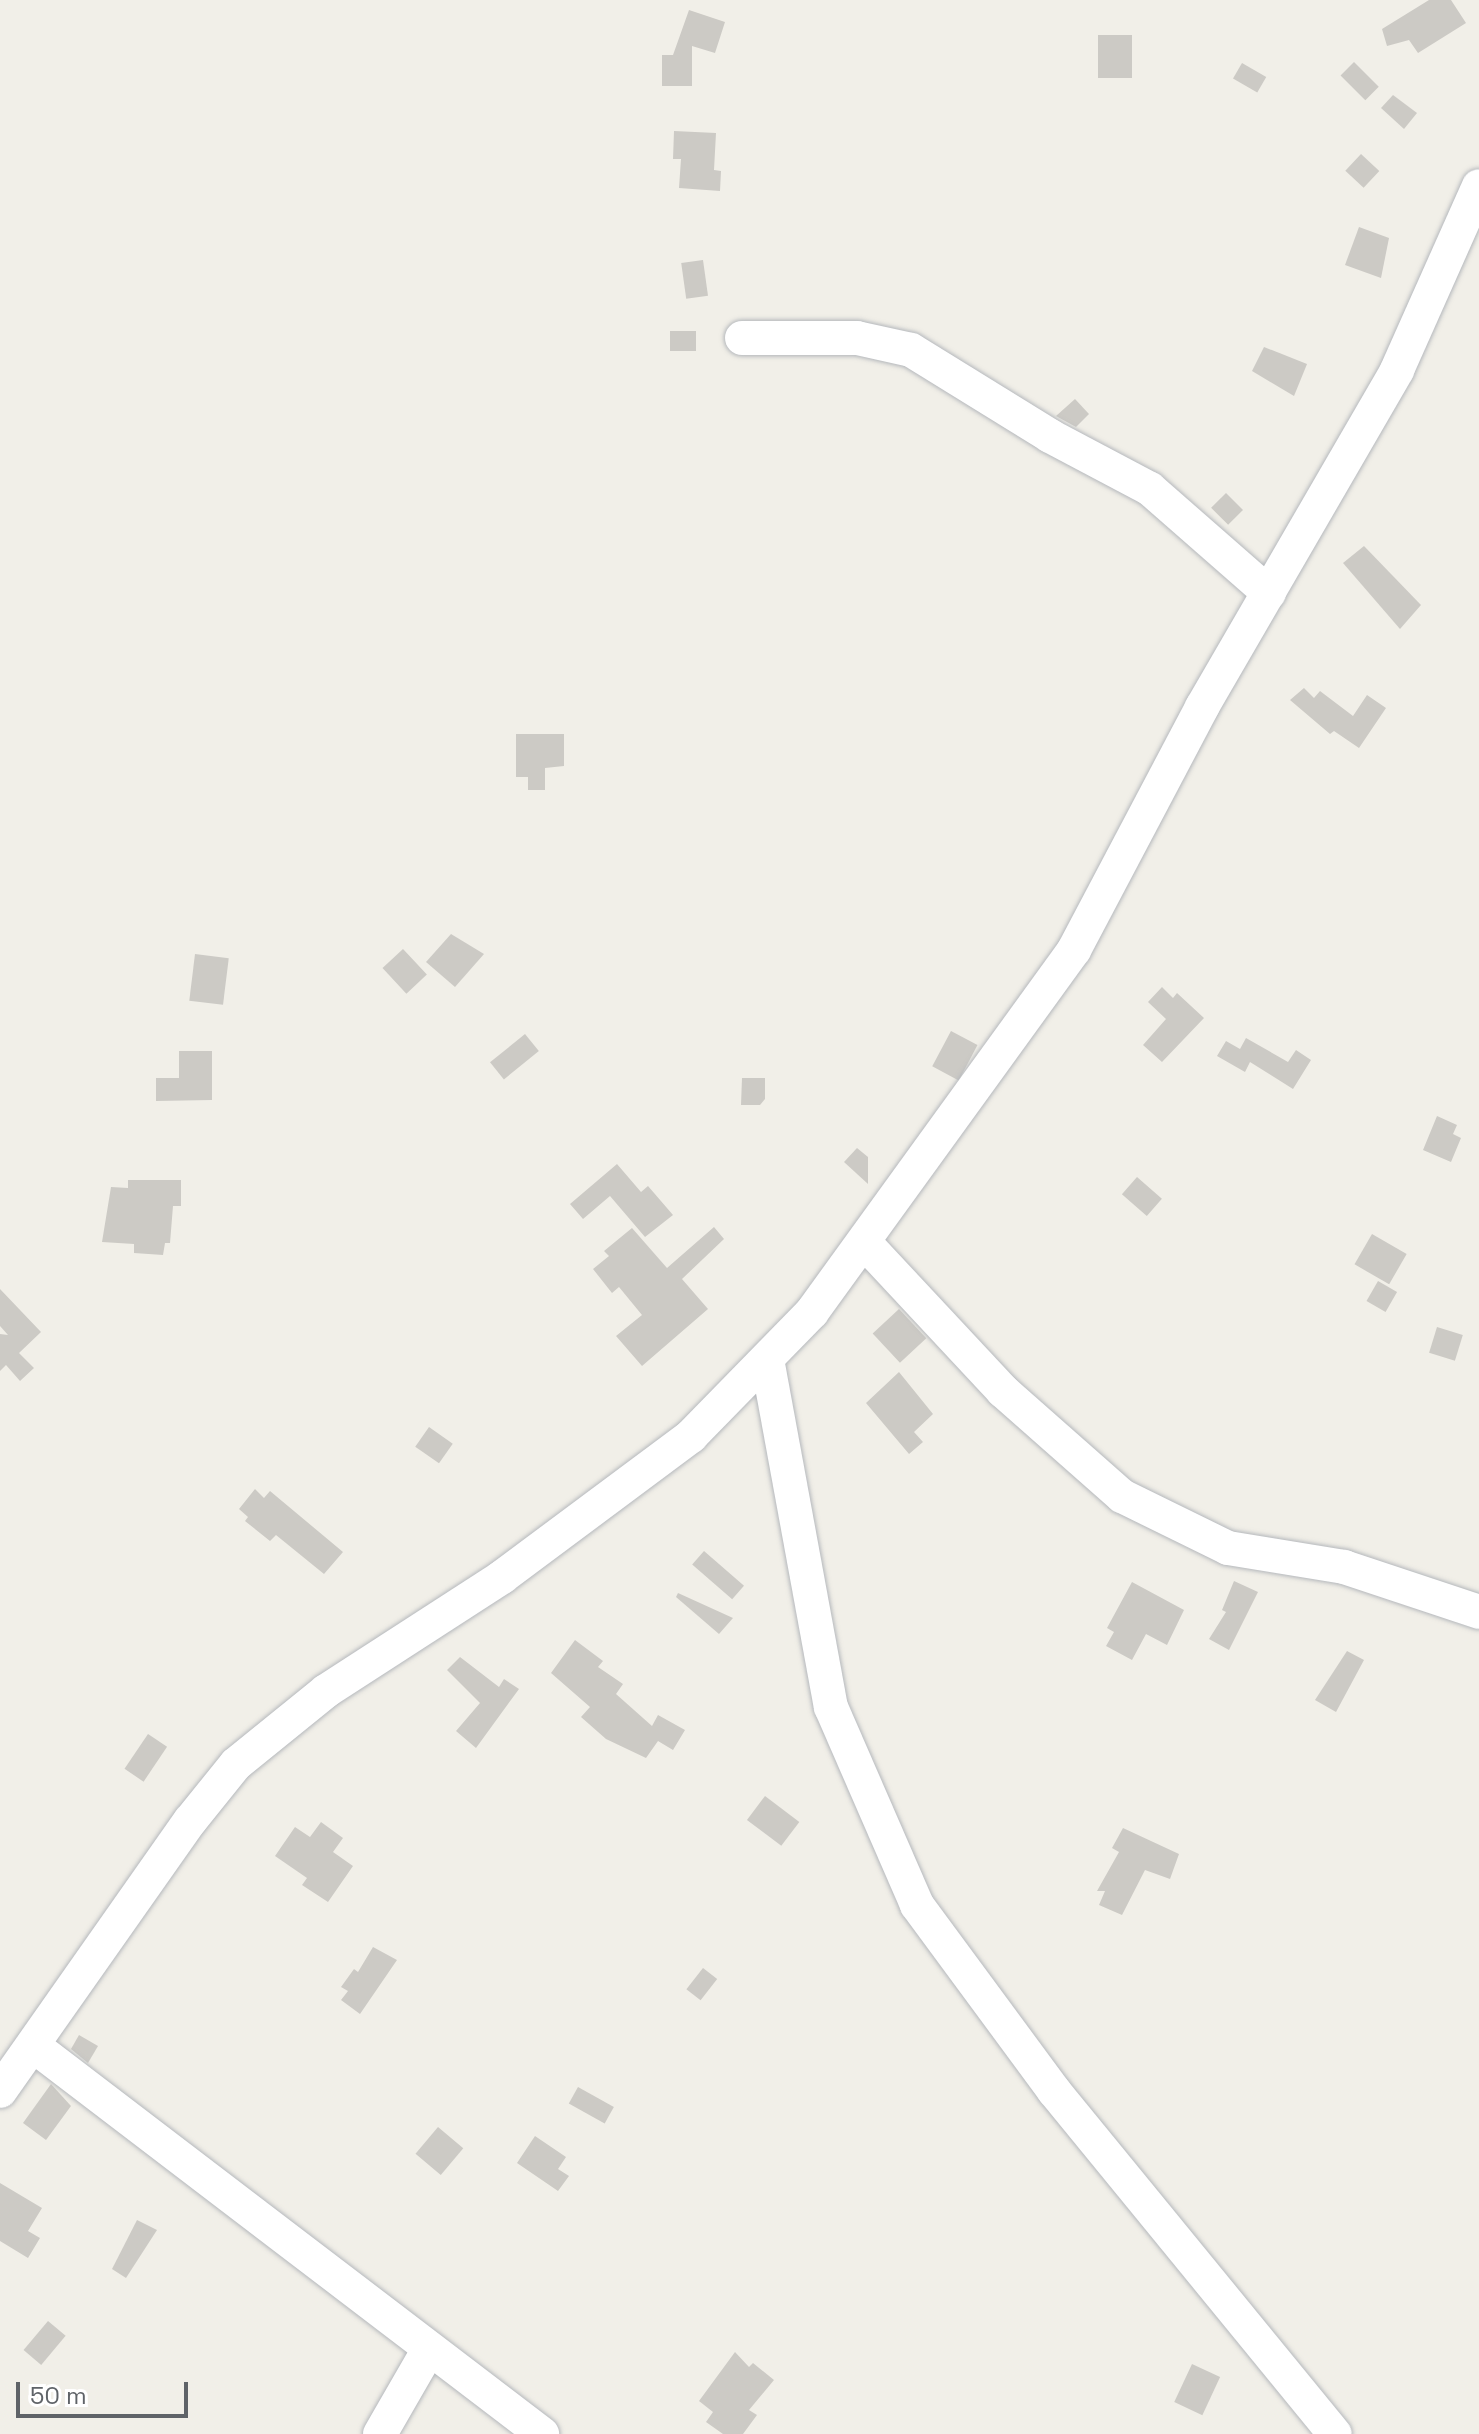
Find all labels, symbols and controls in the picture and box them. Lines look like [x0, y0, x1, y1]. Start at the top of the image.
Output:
scale bar [20, 2366, 192, 2416]
text: 50 m [30, 2380, 87, 2411]

